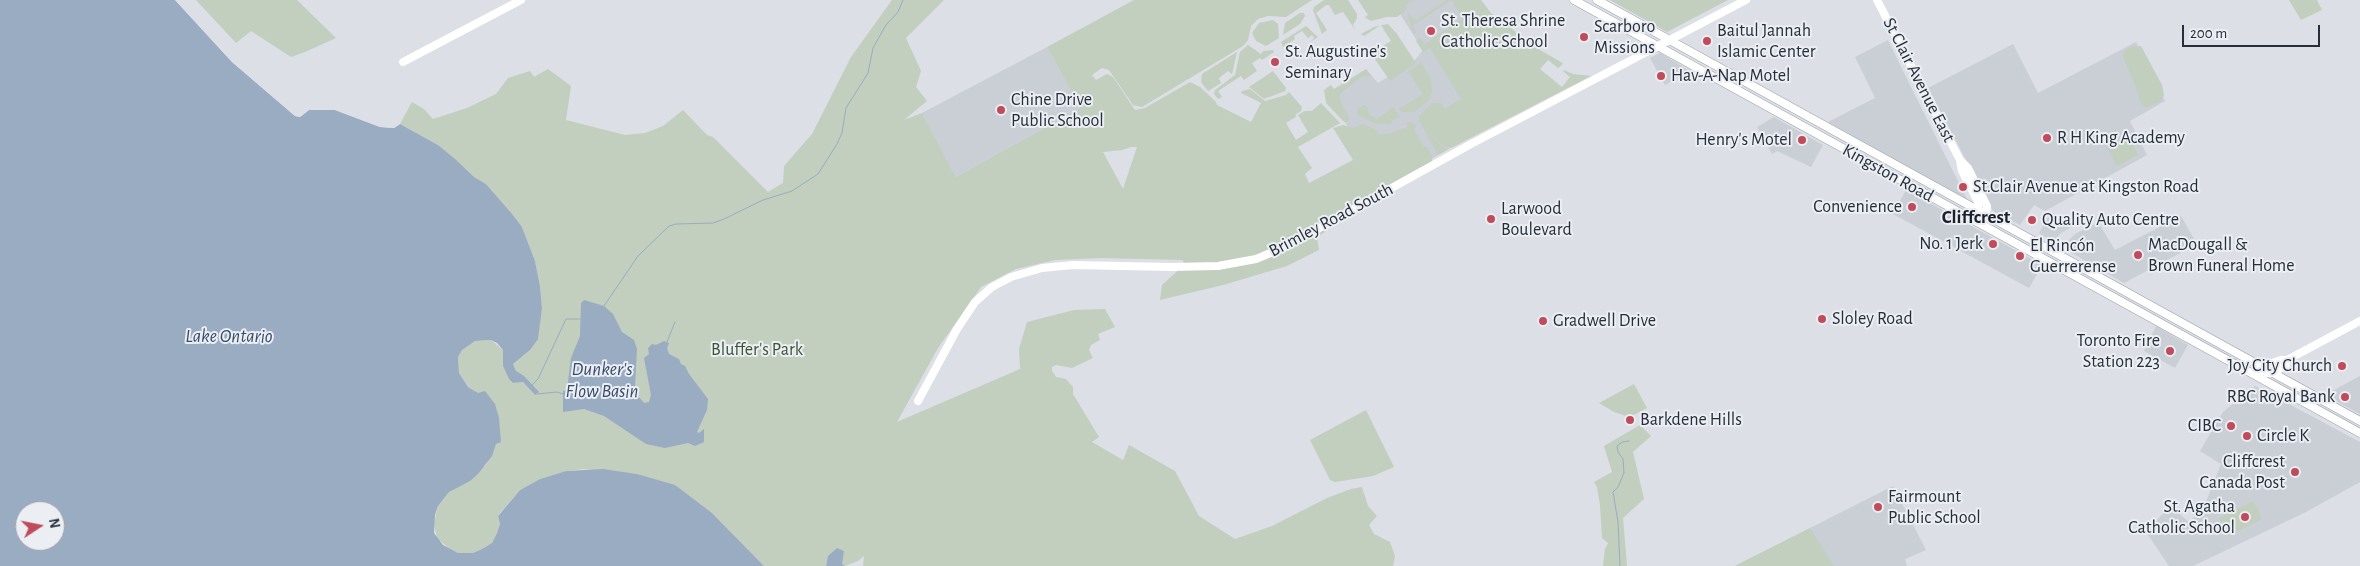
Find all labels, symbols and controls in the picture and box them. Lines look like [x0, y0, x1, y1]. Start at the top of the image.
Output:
place label: St. Theresa Shrine Catholic School [1441, 10, 1565, 52]
street label: St Clair Avenue East [1878, 14, 1960, 146]
scale bar [2185, 15, 2322, 47]
place label: Scarboro Missions [1594, 16, 1655, 58]
place label: Baitul Jannah Islamic Center [1717, 20, 1816, 62]
marker: St. Theresa Shrine Catholic School [1425, 25, 1437, 37]
text: 200 m [2190, 26, 2227, 41]
marker: Scarboro Missions [1578, 31, 1590, 43]
marker: Baitul Jannah Islamic Center [1701, 35, 1713, 47]
place label: St. Augustine's Seminary [1285, 41, 1387, 84]
marker: St. Augustine's Seminary [1269, 56, 1281, 68]
place label: Hav-A-Nap Motel [1671, 65, 1791, 87]
marker: Hav-A-Nap Motel [1655, 70, 1667, 82]
place label: Chine Drive Public School [1011, 89, 1104, 132]
marker: Chine Drive Public School [995, 104, 1007, 116]
place label: R H King Academy [2057, 127, 2185, 149]
place label: Henry's Motel [1695, 129, 1792, 151]
marker: R H King Academy [2041, 132, 2053, 144]
marker: Henry's Motel [1796, 134, 1808, 146]
street label: Kingston Road [1839, 139, 1937, 207]
place label: St.Clair Avenue at Kingston Road [1973, 176, 2199, 198]
street label: Brimley Road South [1265, 178, 1397, 262]
marker: St.Clair Avenue at Kingston Road [1957, 181, 1969, 193]
place label: Convenience [1813, 196, 1902, 218]
place label: Larwood Boulevard [1501, 198, 1572, 240]
marker: Convenience [1906, 201, 1918, 213]
district label: Cliffcrest [1942, 206, 2010, 228]
place label: Quality Auto Centre [2042, 209, 2179, 231]
marker: Larwood Boulevard [1485, 213, 1497, 225]
marker: Quality Auto Centre [2026, 214, 2038, 226]
place label: No. 1 Jerk [1919, 233, 1983, 255]
place label: MacDougall & Brown Funeral Home [2148, 234, 2294, 276]
place label: El Rincón Guerrerense [2030, 235, 2116, 278]
marker: No. 1 Jerk [1987, 238, 1999, 250]
marker: MacDougall & Brown Funeral Home [2132, 249, 2144, 261]
marker: El Rincón Guerrerense [2014, 250, 2026, 262]
place label: Sloley Road [1832, 308, 1913, 330]
place label: Gradwell Drive [1553, 310, 1656, 332]
marker: Sloley Road [1816, 313, 1828, 325]
marker: Gradwell Drive [1537, 315, 1549, 327]
water label: Lake Ontario [185, 325, 273, 347]
place label: Toronto Fire Station 223 [2076, 330, 2160, 372]
park label: Bluffer's Park [711, 339, 803, 361]
marker: Toronto Fire Station 223 [2164, 345, 2176, 357]
place label: Joy City Church [2228, 355, 2332, 377]
water label: Dunker's Flow Basin [566, 358, 638, 402]
marker: Joy City Church [2336, 360, 2348, 372]
place label: RBC Royal Bank [2227, 386, 2335, 408]
marker: RBC Royal Bank [2339, 391, 2351, 403]
place label: Barkdene Hills [1640, 409, 1742, 431]
marker: Barkdene Hills [1624, 414, 1636, 426]
place label: CIBC [2188, 415, 2221, 437]
marker: CIBC [2225, 420, 2237, 432]
place label: Circle K [2257, 425, 2309, 447]
marker: Circle K [2241, 430, 2253, 442]
place label: Cliffcrest Canada Post [2199, 451, 2285, 494]
marker: Cliffcrest Canada Post [2289, 466, 2301, 478]
place label: Fairmount Public School [1888, 486, 1981, 528]
place label: St. Agatha Catholic School [2128, 496, 2235, 538]
north arrow [15, 501, 65, 551]
marker: Fairmount Public School [1872, 501, 1884, 513]
marker: St. Agatha Catholic School [2239, 511, 2251, 523]
text: N [46, 517, 62, 529]

